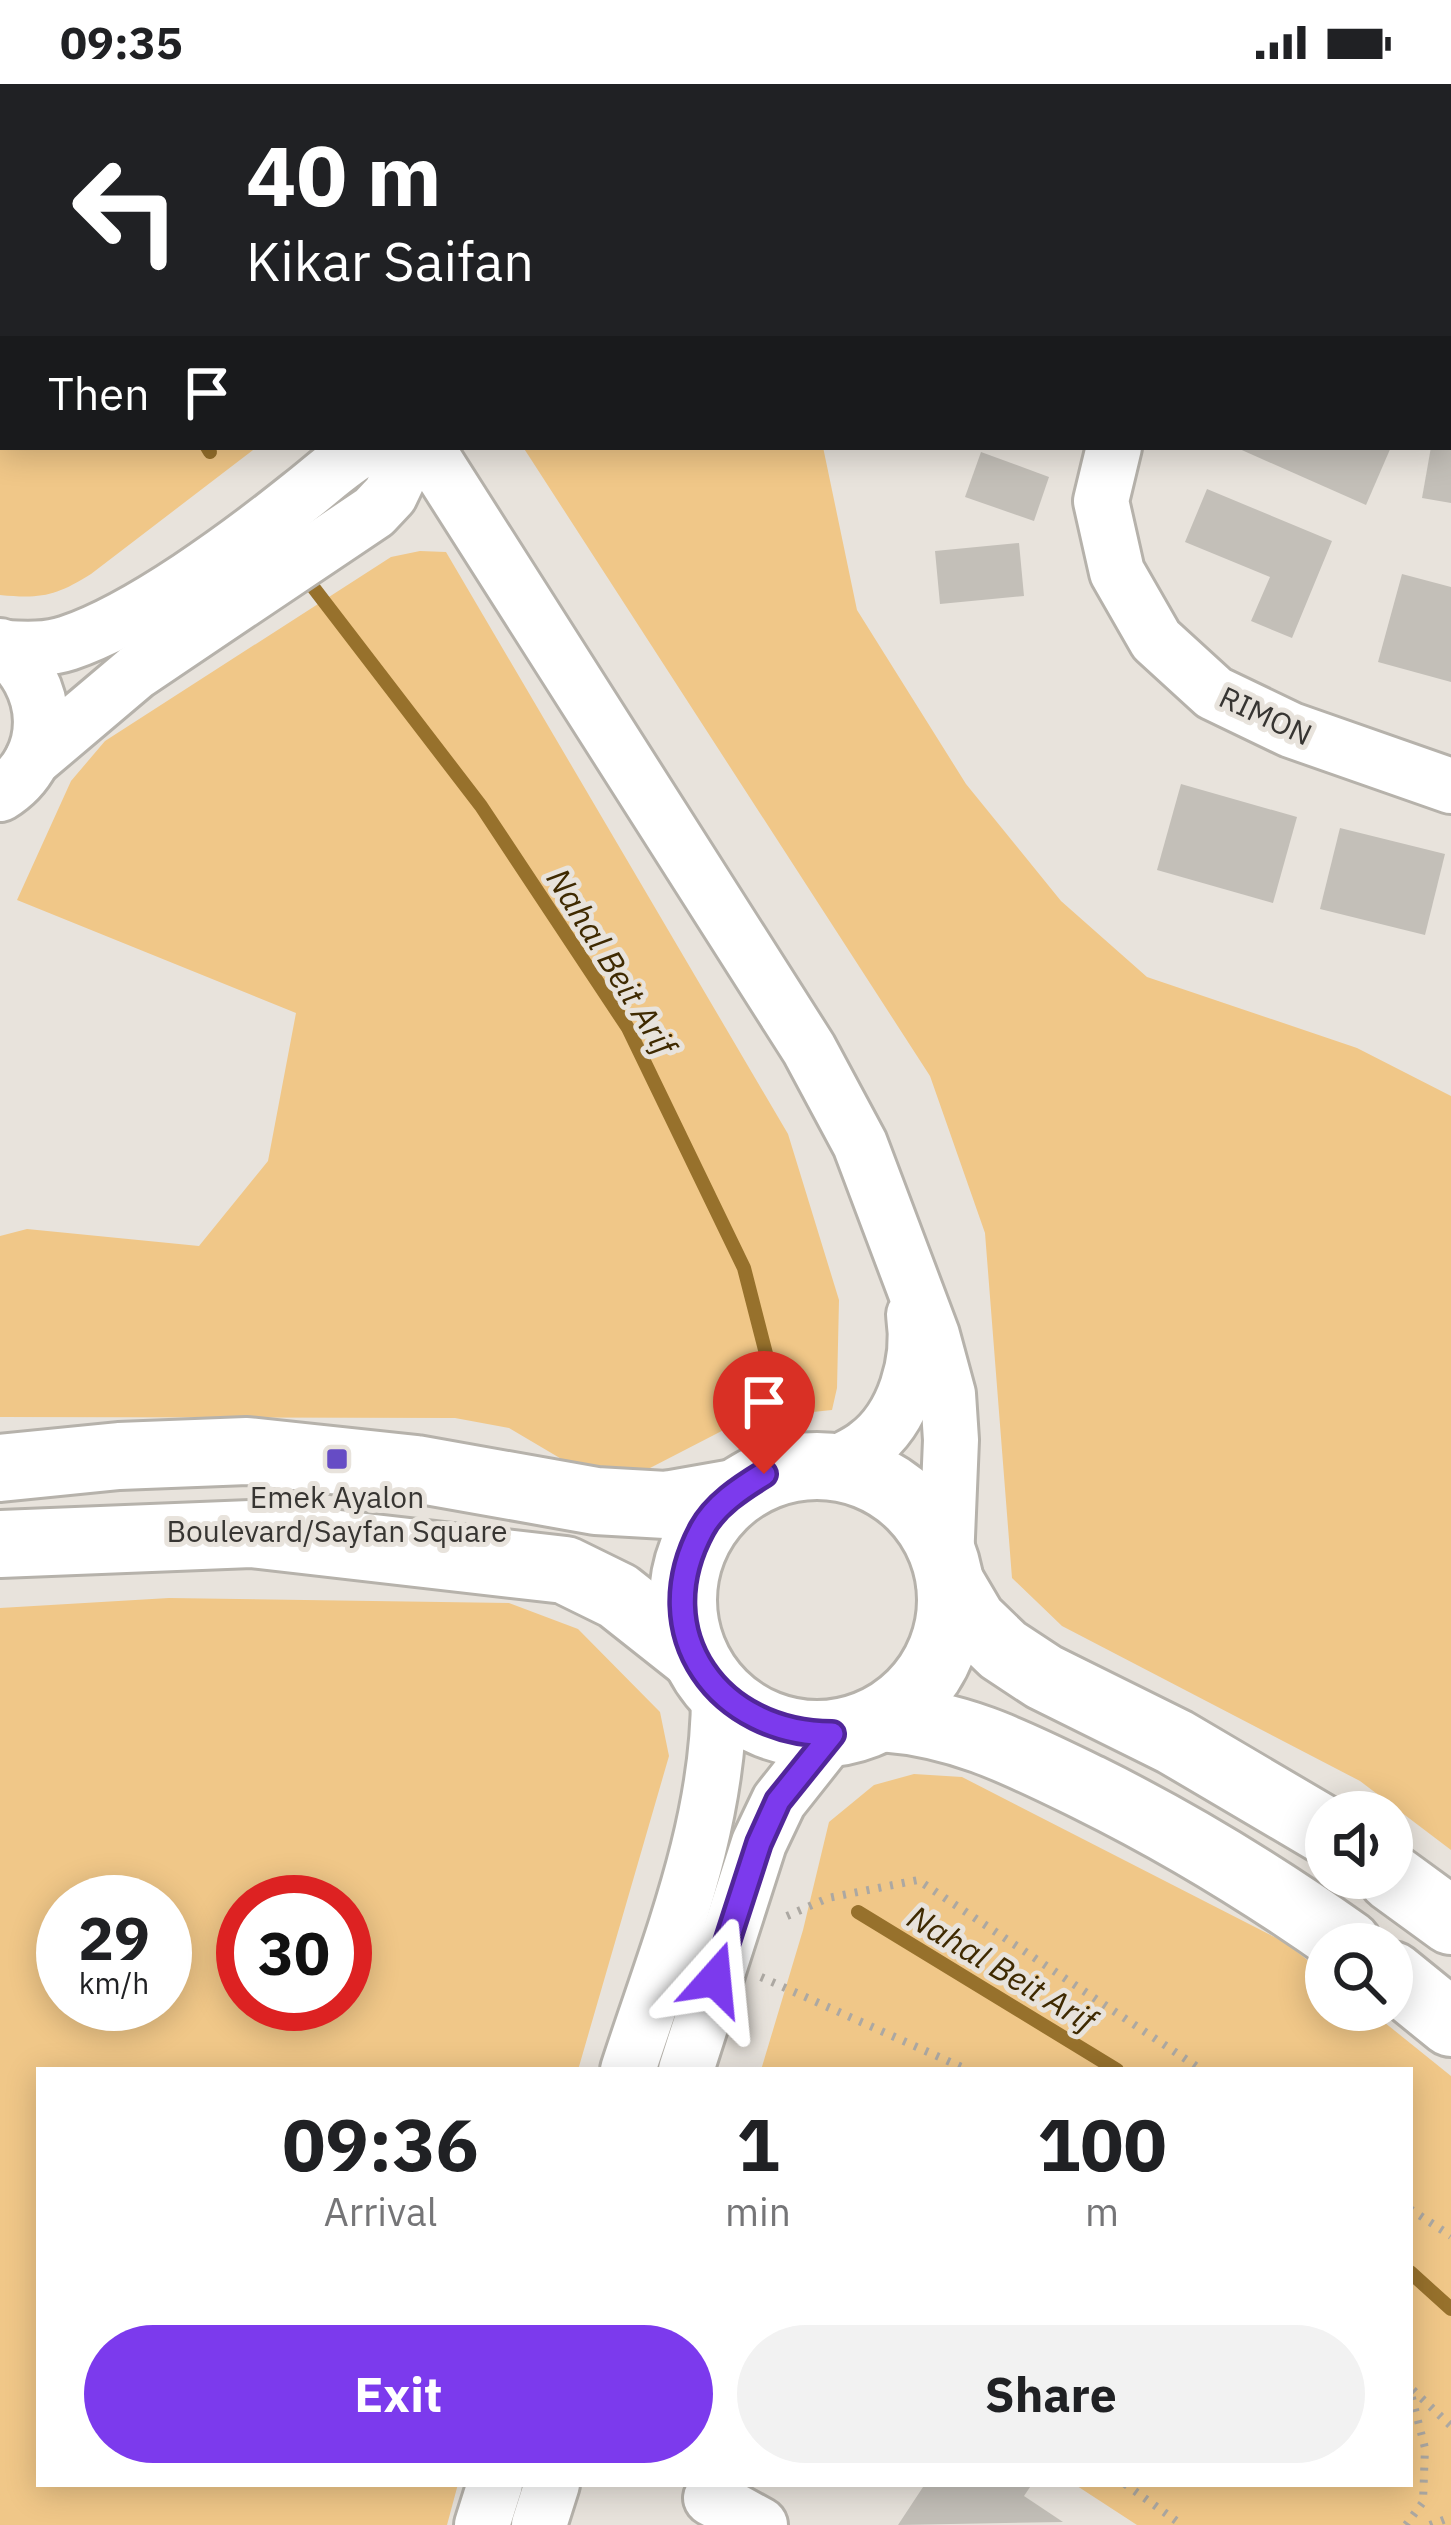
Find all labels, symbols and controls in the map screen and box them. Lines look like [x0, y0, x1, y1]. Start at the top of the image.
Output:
text: 09:35 [60, 13, 183, 71]
text: 40 m [246, 120, 442, 229]
icon: left [48, 132, 204, 288]
text: Kikar Saifan [246, 226, 534, 296]
icon: arrive [174, 360, 240, 426]
text: Then [48, 364, 150, 422]
street label: RIMON [1213, 677, 1319, 753]
water label: Nahal Beit Arif [538, 860, 688, 1065]
pin [713, 1351, 815, 1474]
icon: arrive [731, 1369, 797, 1435]
marker: Emek Ayalon Boulevard/Sayfan Square [324, 1446, 350, 1472]
place label: Emek Ayalon Boulevard/Sayfan Square [166, 1477, 508, 1550]
map controls [1305, 1791, 1413, 2031]
button: sound [1305, 1791, 1413, 1899]
speed limit sign: 30 [216, 1875, 372, 2031]
water label: Nahal Beit Arif [900, 1895, 1106, 2043]
text: 29 [78, 1898, 150, 1977]
position arrow [652, 1916, 778, 2042]
button: search [1305, 1923, 1413, 2031]
text: km/h [79, 1963, 149, 2002]
text: 09:36 [282, 2097, 479, 2191]
text: 1 [736, 2097, 780, 2191]
text: 100 [1037, 2097, 1167, 2191]
text: Arrival [324, 2186, 437, 2237]
text: min [725, 2186, 791, 2237]
text: m [1085, 2186, 1119, 2237]
button: Exit [84, 2325, 713, 2463]
button: Share [737, 2325, 1365, 2463]

